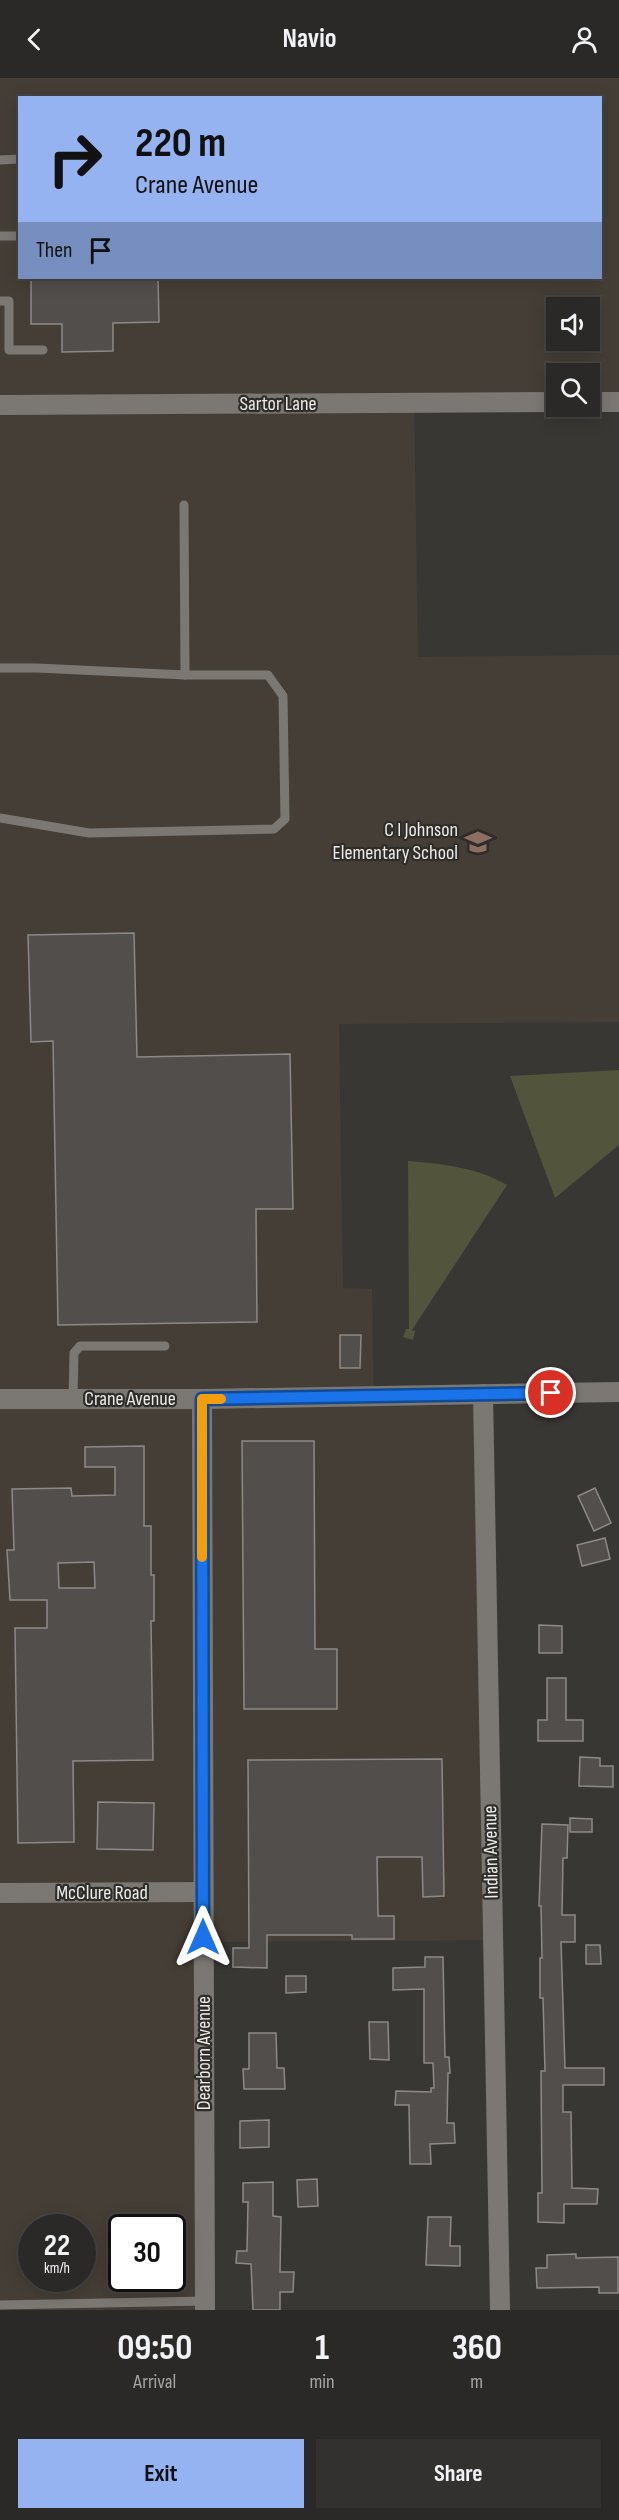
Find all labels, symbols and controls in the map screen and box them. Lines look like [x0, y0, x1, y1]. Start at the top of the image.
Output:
icon: back [18, 23, 51, 56]
text: Navio [283, 23, 336, 55]
icon: person [568, 23, 601, 56]
text: 220 m [135, 118, 226, 169]
icon: right [36, 120, 114, 198]
text: Crane Avenue [135, 169, 258, 201]
icon: arrive [84, 234, 117, 267]
text: Then [36, 237, 72, 264]
map controls [546, 297, 600, 417]
button: sound [546, 297, 600, 351]
button: search [546, 363, 600, 417]
street label: Sartor Lane [239, 392, 317, 416]
place label: C I Johnson Elementary School [332, 818, 458, 865]
school or university icon: C I Johnson Elementary School [463, 827, 493, 857]
pin [525, 1367, 576, 1418]
icon: arrive [534, 1376, 567, 1409]
street label: Crane Avenue [84, 1387, 176, 1411]
street label: Indian Avenue [478, 1805, 504, 1899]
street label: McClure Road [56, 1881, 148, 1905]
position arrow [171, 1905, 235, 1969]
street label: Dearborn Avenue [192, 1996, 216, 2110]
speed limit sign: 30 [108, 2214, 186, 2292]
text: 22 [44, 2228, 70, 2264]
text: km/h [44, 2259, 70, 2278]
text: 09:50 [117, 2327, 192, 2370]
text: 1 [315, 2327, 329, 2370]
text: 360 [452, 2327, 502, 2370]
text: Arrival [133, 2370, 176, 2394]
text: min [309, 2370, 335, 2394]
text: m [470, 2370, 483, 2394]
button: Exit [18, 2439, 304, 2508]
button: Share [316, 2439, 601, 2508]

